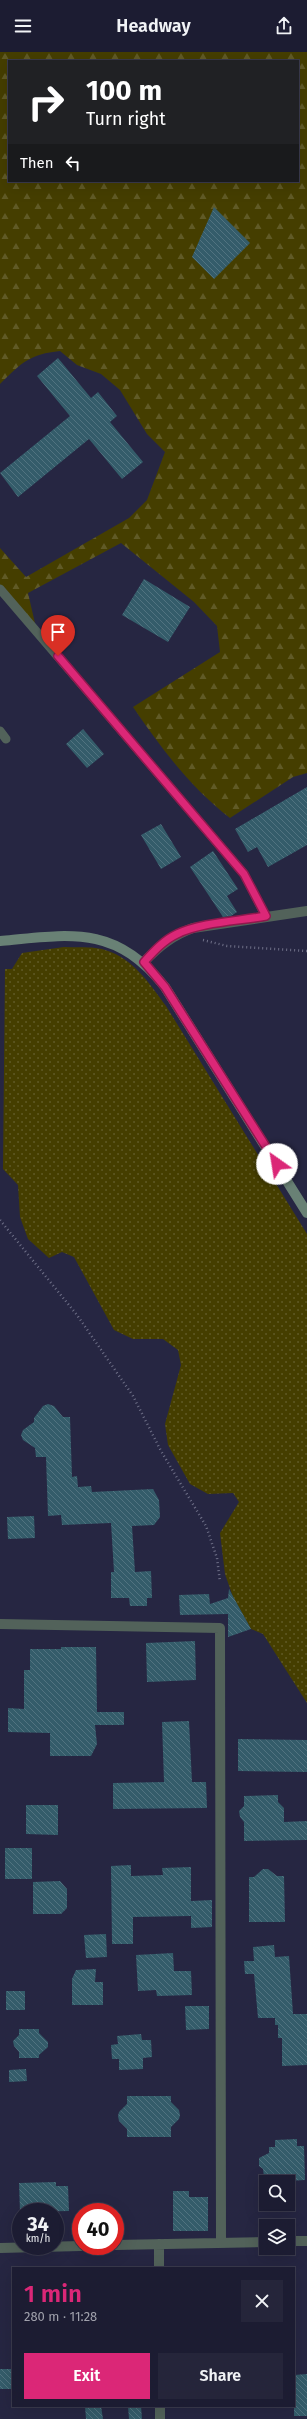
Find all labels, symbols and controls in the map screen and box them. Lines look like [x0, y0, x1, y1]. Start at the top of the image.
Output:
icon: menu [12, 15, 34, 37]
text: Headway [116, 15, 191, 37]
icon: share [273, 15, 295, 37]
text: 100 m [86, 74, 162, 107]
icon: right [20, 76, 72, 128]
text: Turn right [86, 108, 166, 130]
icon: left [62, 152, 84, 174]
text: Then [20, 154, 54, 172]
pin [41, 615, 75, 656]
icon: arrive [47, 621, 69, 643]
position arrow [256, 1143, 298, 1185]
map controls [259, 2175, 295, 2255]
button: search [259, 2175, 295, 2211]
speed limit sign: 40 [72, 2203, 124, 2255]
text: 34 [27, 2212, 49, 2236]
button: layers [259, 2219, 295, 2255]
text: km/h [26, 2233, 50, 2245]
text: 1 min [24, 2280, 82, 2308]
button: close [241, 2280, 283, 2322]
text: 280 m · 11:28 [24, 2309, 97, 2324]
button: Exit [24, 2353, 150, 2399]
button: Share [158, 2353, 283, 2399]

